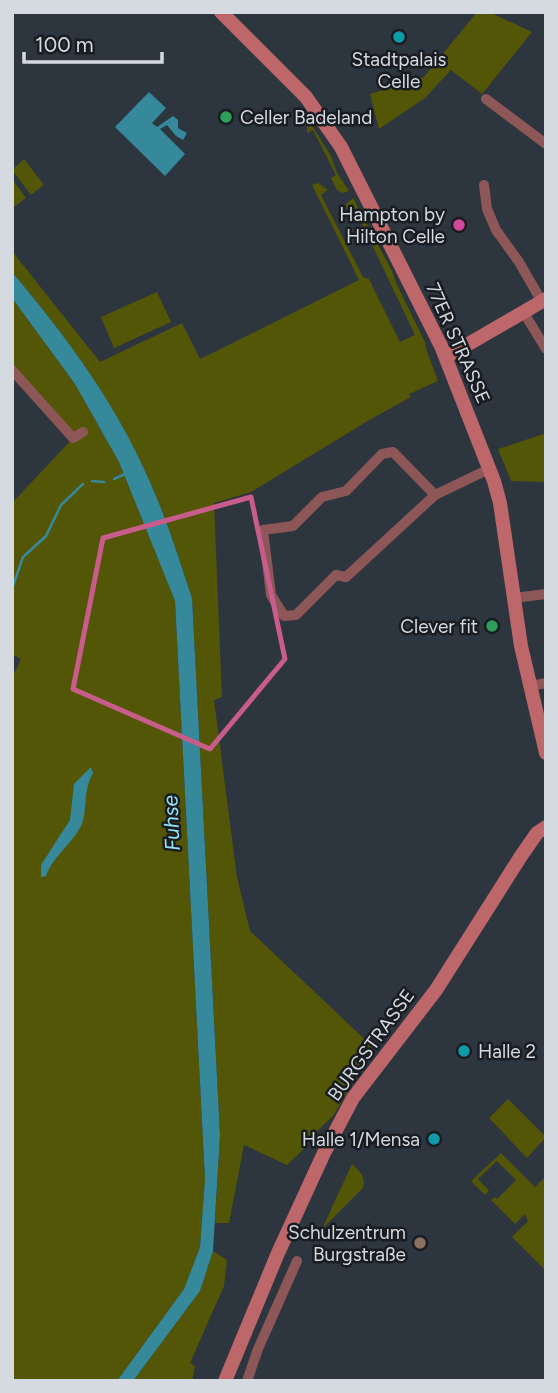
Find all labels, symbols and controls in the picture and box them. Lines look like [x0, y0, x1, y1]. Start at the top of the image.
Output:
scale bar [24, 21, 163, 65]
marker: Stadtpalais Celle [391, 29, 407, 45]
text: 100 m [35, 32, 94, 57]
place label: Stadtpalais Celle [352, 48, 447, 93]
place label: Celler Badeland [240, 106, 372, 129]
marker: Celler Badeland [218, 109, 234, 125]
place label: Hampton by Hilton Celle [339, 203, 445, 248]
marker: Hampton by Hilton Celle [451, 217, 467, 233]
street label: 77ER STRASSE [421, 279, 495, 407]
place label: Clever fit [400, 615, 478, 638]
marker: Clever fit [484, 618, 500, 634]
water label: Fuhse [157, 794, 185, 852]
street label: BURGSTRASSE [323, 984, 419, 1106]
place label: Halle 2 [478, 1040, 536, 1063]
marker: Halle 2 [456, 1043, 472, 1059]
place label: Halle 1/Mensa [302, 1128, 420, 1151]
marker: Halle 1/Mensa [426, 1131, 442, 1147]
place label: Schulzentrum Burgstraße [288, 1221, 406, 1266]
marker: Schulzentrum Burgstraße [412, 1235, 428, 1251]

